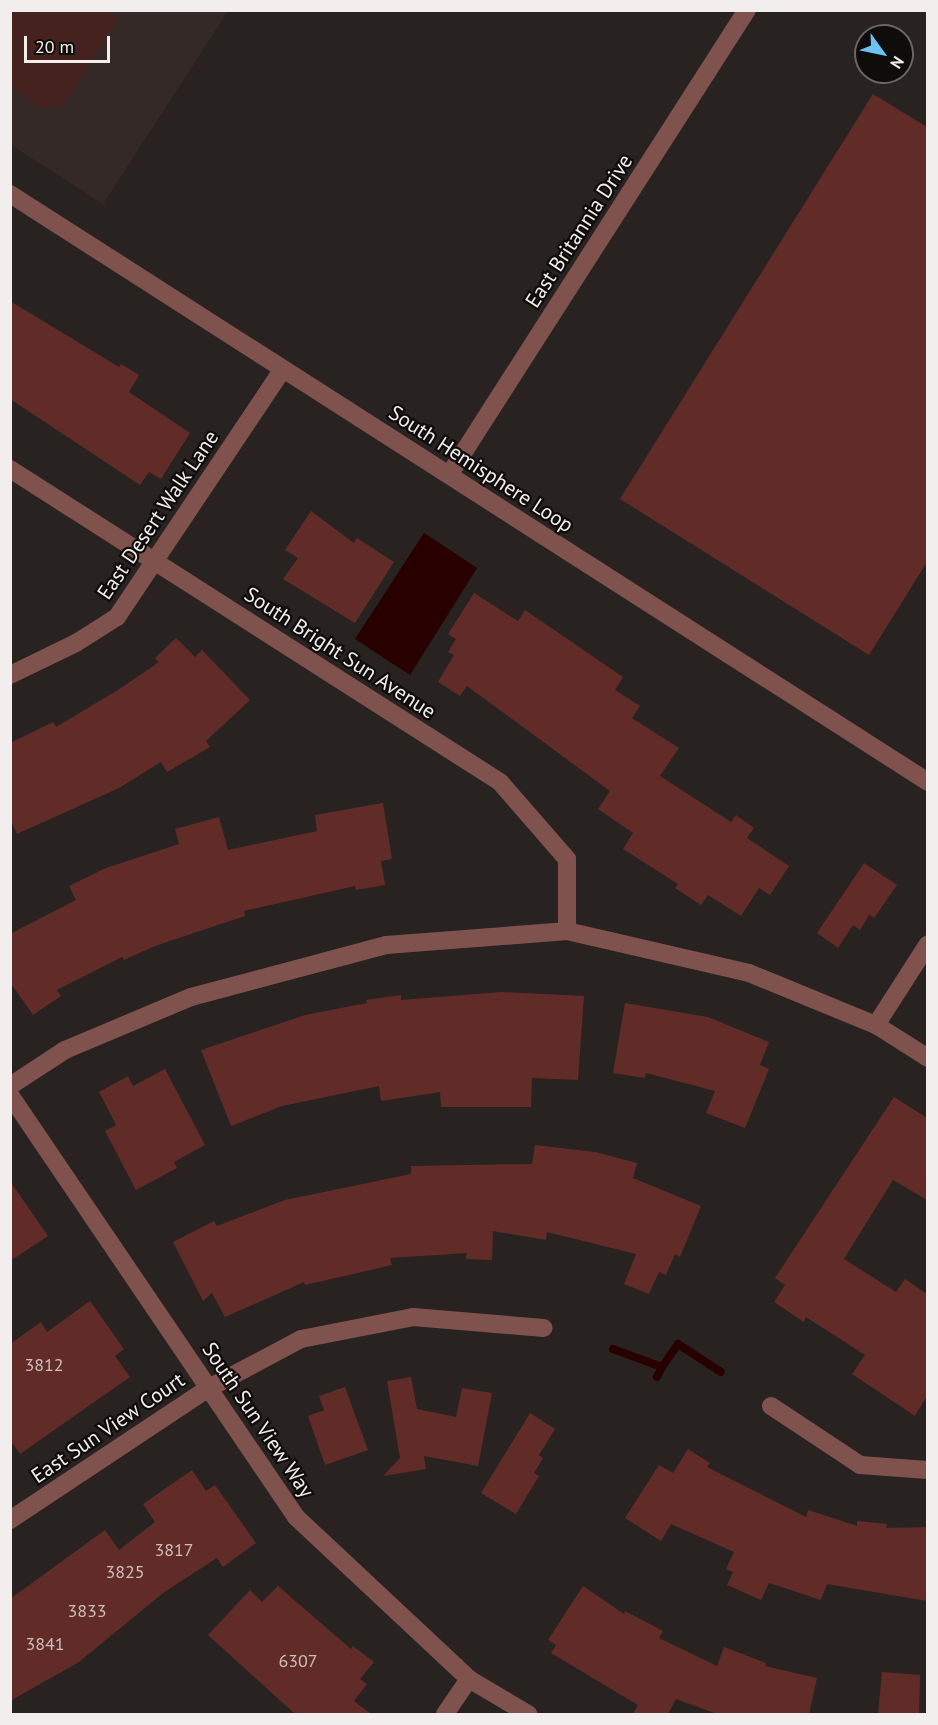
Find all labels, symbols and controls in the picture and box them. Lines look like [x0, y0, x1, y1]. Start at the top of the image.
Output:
scale bar [27, 24, 112, 62]
north arrow [854, 24, 914, 84]
text: 20 m [35, 35, 74, 58]
text: N [886, 53, 909, 73]
street label: East Britannia Drive [520, 150, 638, 312]
street label: South Hemisphere Loop [384, 400, 578, 538]
street label: East Desert Walk Lane [92, 425, 224, 605]
street label: South Bright Sun Avenue [239, 582, 441, 724]
street label: South Sun View Way [196, 1337, 320, 1503]
house number: 3812 [24, 1354, 64, 1376]
street label: East Sun View Court [26, 1367, 190, 1489]
house number: 3817 [154, 1539, 194, 1561]
house number: 3825 [105, 1561, 145, 1583]
house number: 3833 [67, 1600, 107, 1622]
house number: 3841 [25, 1633, 65, 1655]
house number: 6307 [278, 1650, 318, 1672]

